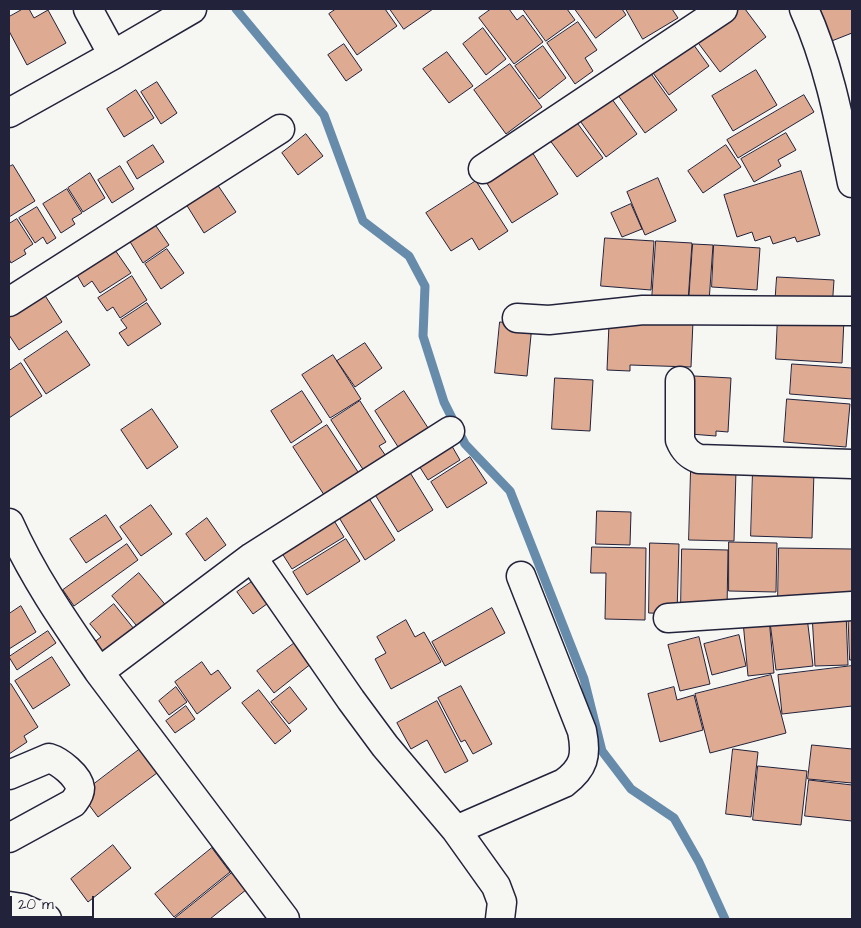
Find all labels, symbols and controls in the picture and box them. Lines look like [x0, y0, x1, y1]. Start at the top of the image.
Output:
scale bar [12, 886, 96, 918]
text: 20 m [18, 894, 54, 915]

